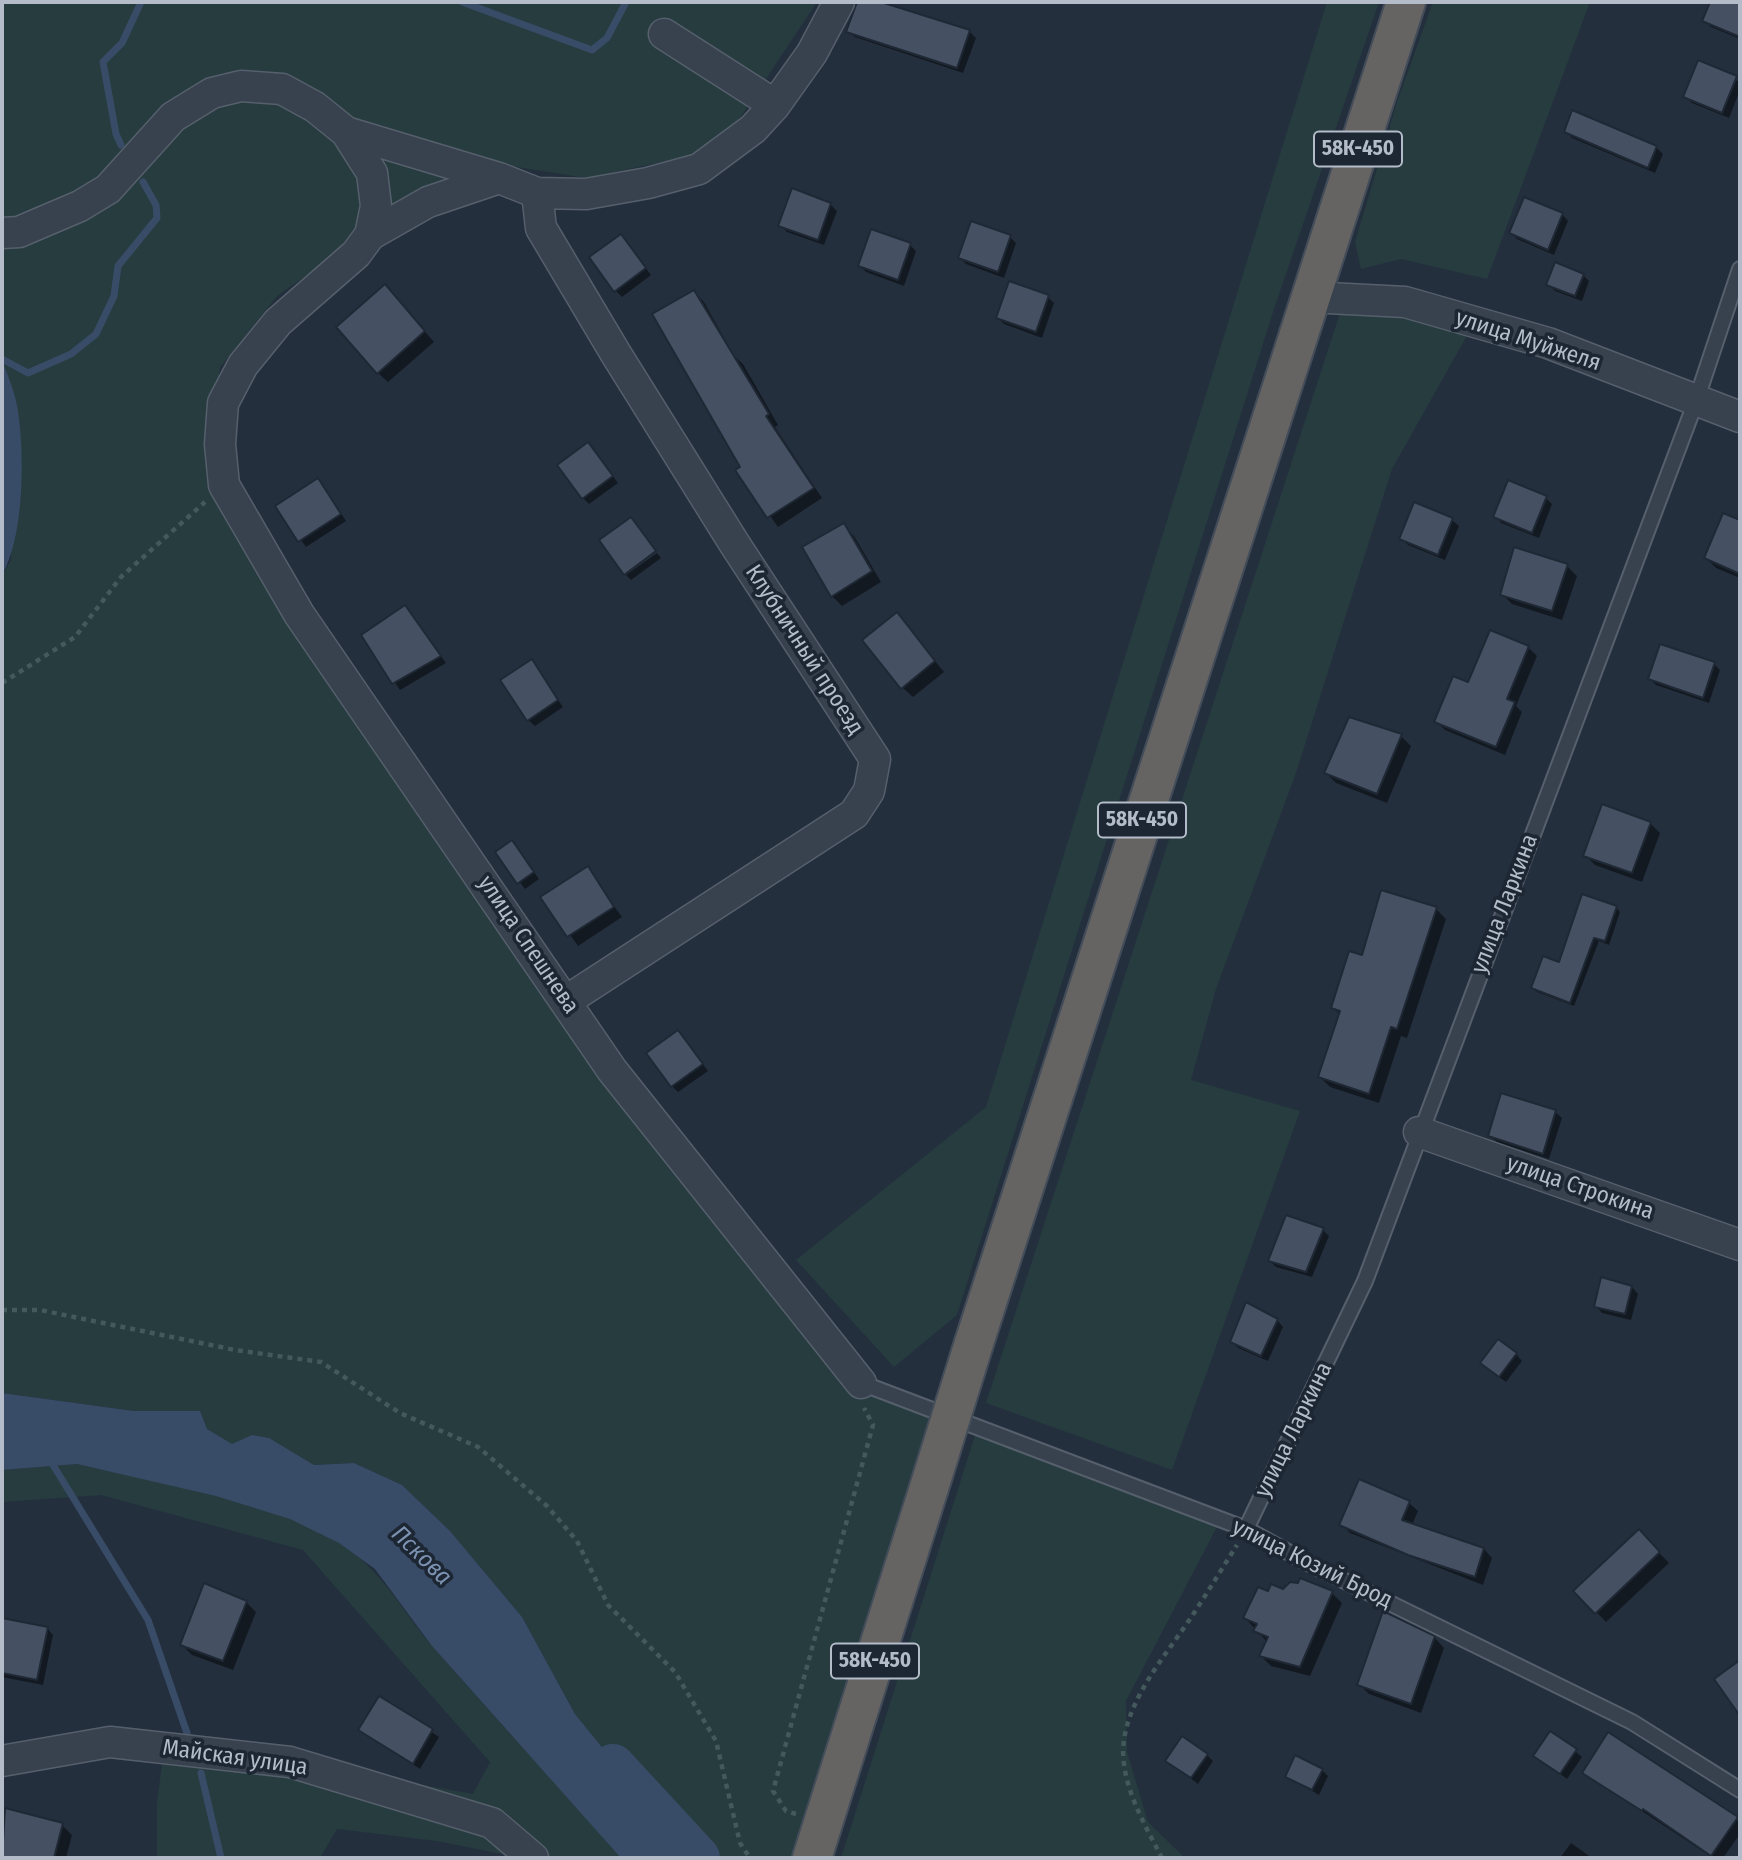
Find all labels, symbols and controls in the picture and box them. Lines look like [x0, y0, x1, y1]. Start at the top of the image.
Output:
road number: 58К-450 [1314, 132, 1402, 166]
street label: улица Муйжеля [1452, 305, 1604, 377]
street label: Клубничный проезд [739, 560, 869, 740]
road number: 58К-450 [1098, 802, 1186, 838]
street label: улица Ларкина [1466, 831, 1544, 977]
street label: улица Спешнева [472, 871, 584, 1019]
street label: улица Строкина [1503, 1150, 1657, 1226]
street label: улица Ларкина [1249, 1358, 1339, 1502]
street label: улица Козий Брод [1227, 1513, 1397, 1615]
water label: Пскова [385, 1520, 457, 1592]
road number: 58К-450 [831, 1644, 919, 1678]
street label: Майская улица [161, 1734, 309, 1782]

